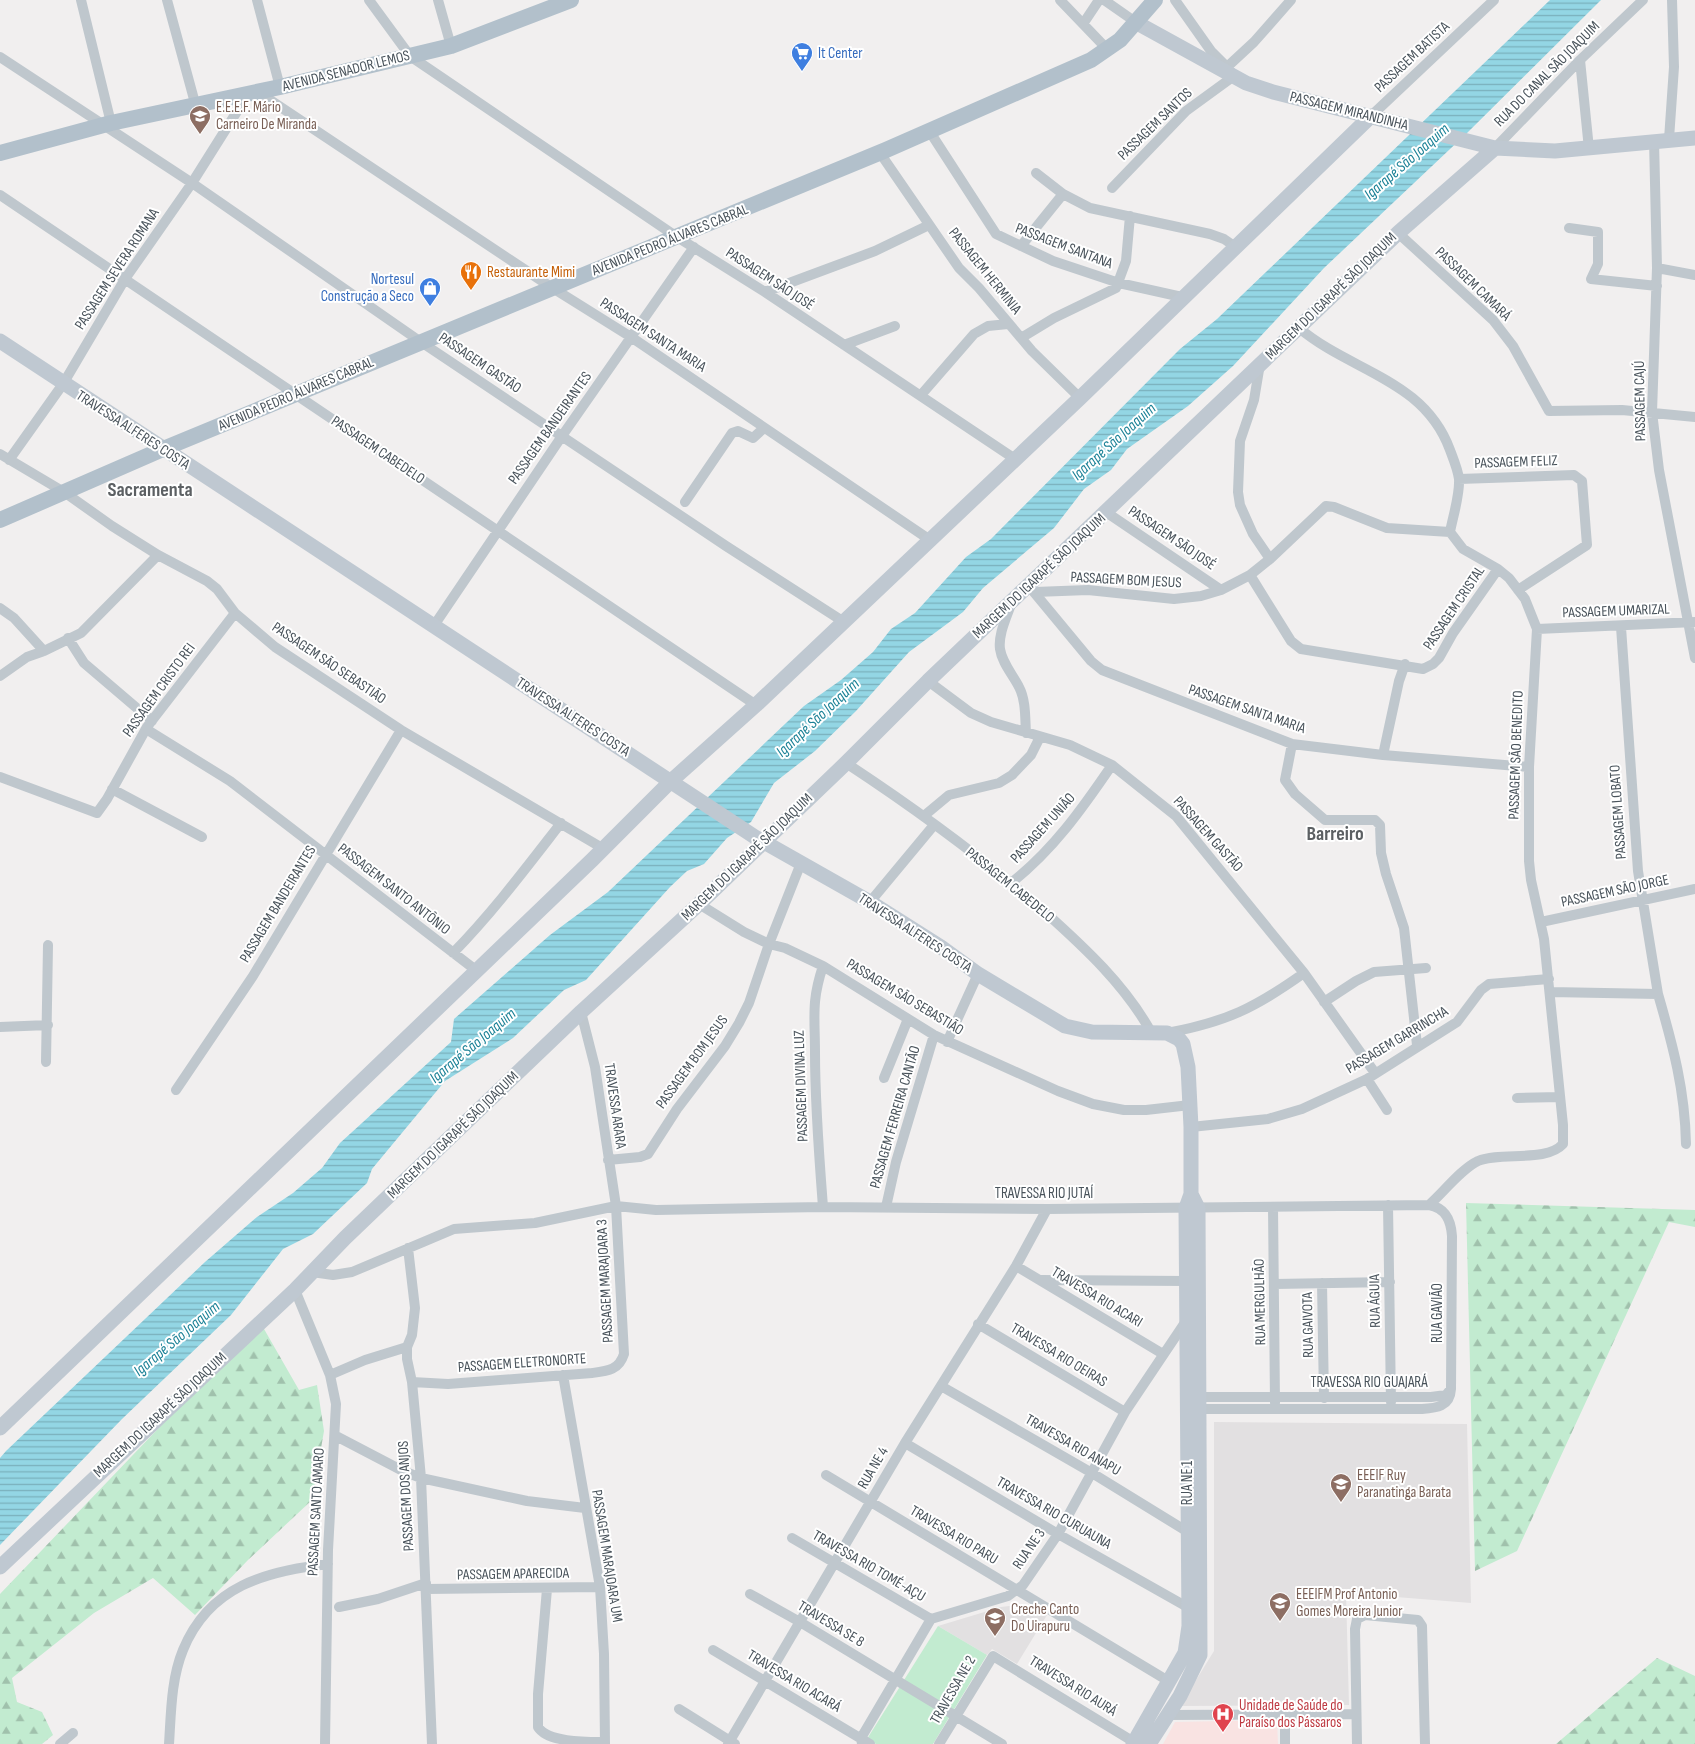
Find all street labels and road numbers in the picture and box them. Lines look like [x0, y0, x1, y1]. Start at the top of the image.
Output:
street label: PASSAGEM BATISTA [1370, 17, 1454, 97]
street label: RUA DO CANAL SÃO JOAQUIM [1490, 17, 1604, 131]
street label: AVENIDA SENADOR LEMOS [279, 46, 412, 96]
street label: PASSAGEM SANTOS [1114, 84, 1196, 164]
street label: PASSAGEM MIRANDINHA [1288, 87, 1411, 135]
street label: AVENIDA PEDRO ÁLVARES CABRAL [588, 200, 751, 280]
street label: PASSAGEM SEVERA ROMANA [71, 204, 164, 333]
street label: PASSAGEM SANTANA [1013, 219, 1116, 273]
street label: PASSAGEM HERMINIA [944, 224, 1026, 319]
street label: MARGEM DO IGARAPÉ SÃO JOAQUIM [1261, 228, 1401, 364]
street label: PASSAGEM SÃO JOSÉ [722, 243, 818, 315]
street label: PASSAGEM CAMARÁ [1431, 243, 1515, 325]
street label: PASSAGEM SANTA MARIA [596, 294, 710, 377]
street label: PASSAGEM GASTÃO [435, 328, 525, 398]
street label: AVENIDA PEDRO ÁLVARES CABRAL [214, 352, 377, 436]
street label: PASSAGEM CAJÚ [1630, 360, 1650, 442]
street label: PASSAGEM BANDEIRANTES [504, 368, 596, 488]
street label: TRAVESSA ALFERES COSTA [73, 386, 194, 474]
street label: PASSAGEM CABEDELO [327, 412, 429, 488]
street label: PASSAGEM FELIZ [1474, 451, 1558, 473]
street label: PASSAGEM SÃO JOSÉ [1124, 502, 1220, 574]
street label: MARGEM DO IGARAPÉ SÃO JOAQUIM [968, 509, 1110, 643]
street label: PASSAGEM CRISTAL [1419, 562, 1489, 654]
street label: PASSAGEM BOM JESUS [1070, 568, 1182, 592]
street label: PASSAGEM UMARIZAL [1562, 600, 1670, 622]
street label: PASSAGEM SÃO SEBASTIÃO [268, 618, 390, 708]
street label: PASSAGEM CRISTO REI [119, 639, 199, 741]
street label: TRAVESSA ALFERES COSTA [513, 673, 634, 761]
street label: PASSAGEM SANTA MARIA [1186, 680, 1309, 738]
street label: PASSAGEM SÃO BENEDITO [1504, 690, 1528, 820]
street label: PASSAGEM LOBATO [1605, 764, 1631, 860]
street label: MARGEM DO IGARAPÉ SÃO JOAQUIM [677, 789, 817, 925]
street label: PASSAGEM UNIÃO [1006, 789, 1080, 867]
street label: PASSAGEM GASTÃO [1169, 792, 1247, 876]
street label: PASSAGEM SANTO ANTÔNIO [334, 839, 454, 939]
street label: PASSAGEM BANDEIRANTES [236, 842, 320, 966]
street label: PASSAGEM CABEDELO [962, 843, 1058, 927]
street label: PASSAGEM SÃO JORGE [1559, 870, 1671, 912]
street label: TRAVESSA ALFERES COSTA [855, 889, 976, 977]
street label: PASSAGEM SÃO SEBASTIÃO [843, 954, 967, 1040]
street label: PASSAGEM GARRINCHA [1342, 1002, 1452, 1078]
street label: PASSAGEM BOM JESUS [652, 1011, 732, 1113]
street label: PASSAGEM DIVINA LUZ [790, 1030, 812, 1142]
street label: PASSAGEM FERREIRA CANTÃO [866, 1043, 924, 1191]
street label: TRAVESSA ARARA [600, 1062, 630, 1151]
street label: MARGEM DO IGARAPÉ SÃO JOAQUIM [383, 1067, 523, 1203]
street label: TRAVESSA RIO JUTAÍ [995, 1184, 1093, 1203]
street label: PASSAGEM MARAJOARA 3 [592, 1219, 618, 1343]
street label: RUA MERGULHÃO [1250, 1258, 1270, 1346]
street label: TRAVESSA RIO ACARI [1048, 1262, 1146, 1332]
street label: RUA ÁGUIA [1365, 1273, 1385, 1328]
street label: RUA GAVIÃO [1428, 1283, 1447, 1343]
street label: RUA GAIVOTA [1298, 1291, 1318, 1358]
street label: TRAVESSA RIO OEIRAS [1007, 1319, 1111, 1391]
street label: MARGEM DO IGARAPÉ SÃO JOAQUIM [89, 1348, 231, 1482]
street label: PASSAGEM ELETRONORTE [457, 1349, 587, 1377]
street label: TRAVESSA RIO GUAJARÁ [1310, 1373, 1428, 1392]
street label: TRAVESSA RIO ANAPU [1022, 1410, 1124, 1480]
street label: PASSAGEM DOS ANJOS [394, 1440, 418, 1552]
street label: RUA NE 4 [853, 1444, 893, 1492]
street label: PASSAGEM SANTO AMARO [303, 1447, 329, 1577]
street label: RUA NE 1 [1178, 1460, 1197, 1505]
street label: TRAVESSA RIO CURUAUNA [993, 1472, 1115, 1554]
street label: PASSAGEM MARAJOARA UM [587, 1488, 627, 1624]
street label: TRAVESSA RIO PARU [906, 1501, 1002, 1569]
street label: RUA NE 3 [1008, 1525, 1050, 1573]
street label: TRAVESSA RIO TOMÉ-AÇU [809, 1526, 929, 1606]
street label: PASSAGEM APARECIDA [457, 1564, 570, 1584]
street label: TRAVESSA SE 8 [794, 1597, 868, 1651]
street label: TRAVESSA RIO ACARÁ [744, 1646, 845, 1717]
street label: TRAVESSA RIO AURÁ [1026, 1651, 1121, 1721]
street label: TRAVESSA NE 2 [926, 1653, 980, 1727]

